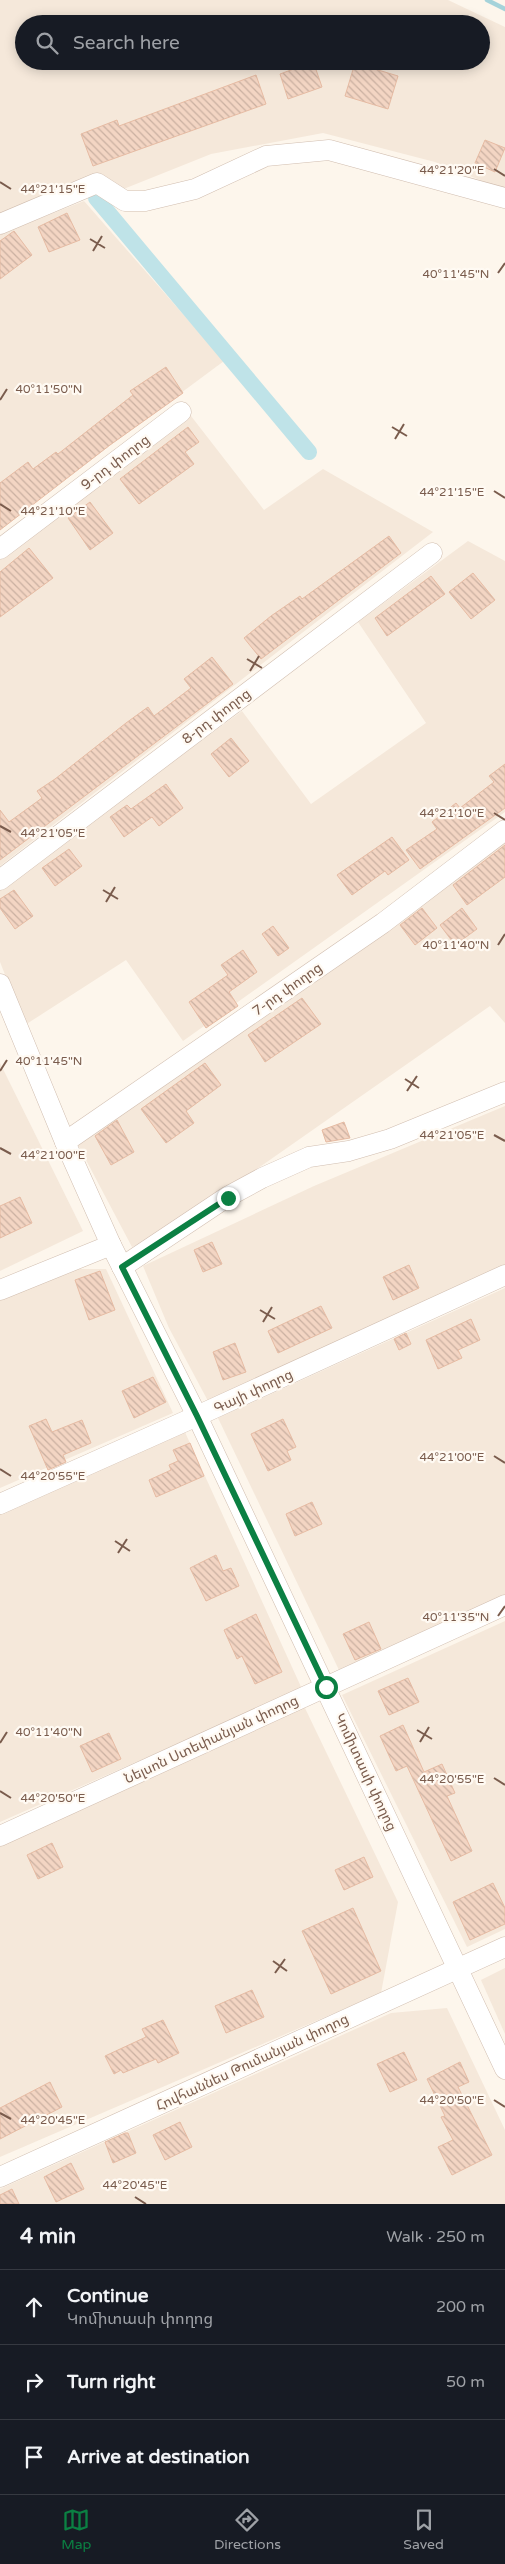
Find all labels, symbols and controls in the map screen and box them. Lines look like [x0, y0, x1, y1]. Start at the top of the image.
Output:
search box [15, 15, 490, 70]
icon: search [33, 29, 61, 57]
text: Search here [73, 32, 180, 54]
text: 44°21'20"E [419, 163, 485, 177]
text: 44°21'15"E [20, 182, 86, 196]
text: 40°11'45"N [423, 267, 490, 281]
text: 40°11'50"N [16, 382, 83, 396]
street label: 9-րդ փողոց [78, 431, 153, 494]
text: 44°21'15"E [419, 485, 485, 499]
text: 44°21'10"E [20, 504, 86, 518]
street label: 8-րդ փողոց [179, 685, 254, 748]
text: 44°21'10"E [419, 806, 485, 820]
text: 44°21'05"E [20, 826, 86, 840]
text: 40°11'40"N [423, 938, 490, 952]
street label: 7-րդ փողոց [249, 959, 325, 1020]
text: 40°11'45"N [16, 1054, 83, 1068]
text: 44°21'05"E [419, 1128, 485, 1142]
text: 44°21'00"E [20, 1148, 86, 1162]
route end [217, 1187, 240, 1210]
street label: Գայի փողոց [211, 1366, 295, 1417]
text: 44°21'00"E [419, 1450, 485, 1464]
text: 44°20'55"E [20, 1469, 86, 1483]
text: 40°11'35"N [423, 1610, 490, 1624]
route start [315, 1676, 338, 1699]
street label: Նելսոն Ստեփանյան փողոց [121, 1692, 301, 1787]
street label: Կոմիտասի փողոց [331, 1711, 400, 1834]
text: 40°11'40"N [16, 1725, 83, 1739]
text: 44°20'55"E [419, 1772, 485, 1786]
text: 44°20'50"E [20, 1791, 86, 1805]
street label: Հովհաննես Թումանյան փողոց [153, 2010, 351, 2115]
text: 44°20'50"E [419, 2093, 485, 2107]
text: 44°20'45"E [20, 2113, 86, 2127]
text: 44°20'45"E [102, 2178, 168, 2192]
text: 4 min [20, 2224, 76, 2249]
text: Walk · 250 m [386, 2227, 485, 2247]
text: Continue [67, 2285, 149, 2307]
icon: ahead [20, 2293, 48, 2321]
text: 200 m [436, 2297, 485, 2317]
text: Կոմիտասի փողոց [67, 2309, 213, 2329]
icon: right [20, 2368, 48, 2396]
text: Turn right [67, 2371, 155, 2393]
text: 50 m [446, 2372, 485, 2392]
icon: arrive [20, 2443, 48, 2471]
text: Arrive at destination [67, 2446, 250, 2468]
tab: Map [61, 2506, 91, 2553]
tab: Directions [214, 2506, 281, 2553]
tab: Saved [403, 2506, 444, 2553]

